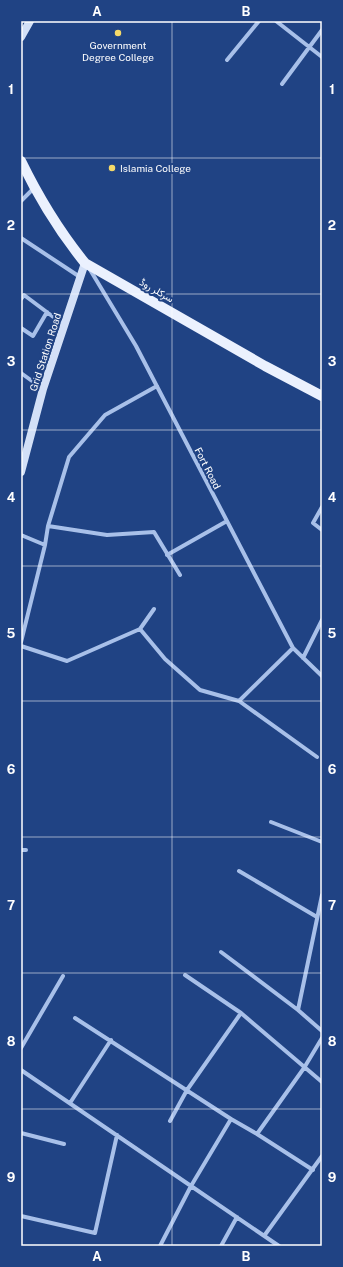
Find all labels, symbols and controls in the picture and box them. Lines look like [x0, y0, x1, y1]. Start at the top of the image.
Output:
text: A [92, 4, 102, 19]
text: B [242, 4, 251, 19]
marker: Government Degree College [113, 28, 123, 38]
place label: Government Degree College [82, 39, 154, 63]
text: 1 [8, 82, 14, 97]
text: 1 [329, 82, 335, 97]
place label: Islamia College [120, 162, 191, 174]
marker: Islamia College [107, 163, 117, 173]
text: 2 [7, 218, 15, 233]
text: 2 [328, 218, 336, 233]
street label: سرکلر روڈ [137, 275, 176, 305]
street label: Grid Station Road [27, 311, 63, 393]
text: 3 [7, 354, 16, 369]
text: 3 [328, 354, 337, 369]
street label: Fort Road [192, 445, 224, 491]
text: 4 [7, 490, 16, 505]
text: 4 [328, 490, 337, 505]
text: 5 [7, 626, 16, 641]
text: 5 [328, 626, 337, 641]
text: 6 [7, 762, 16, 777]
text: 6 [328, 762, 337, 777]
text: 7 [7, 898, 15, 913]
text: 7 [328, 898, 336, 913]
text: 8 [7, 1034, 16, 1049]
text: 8 [328, 1034, 337, 1049]
text: 9 [7, 1170, 15, 1185]
text: 9 [328, 1170, 336, 1185]
text: A [92, 1249, 102, 1264]
text: B [242, 1249, 251, 1264]

